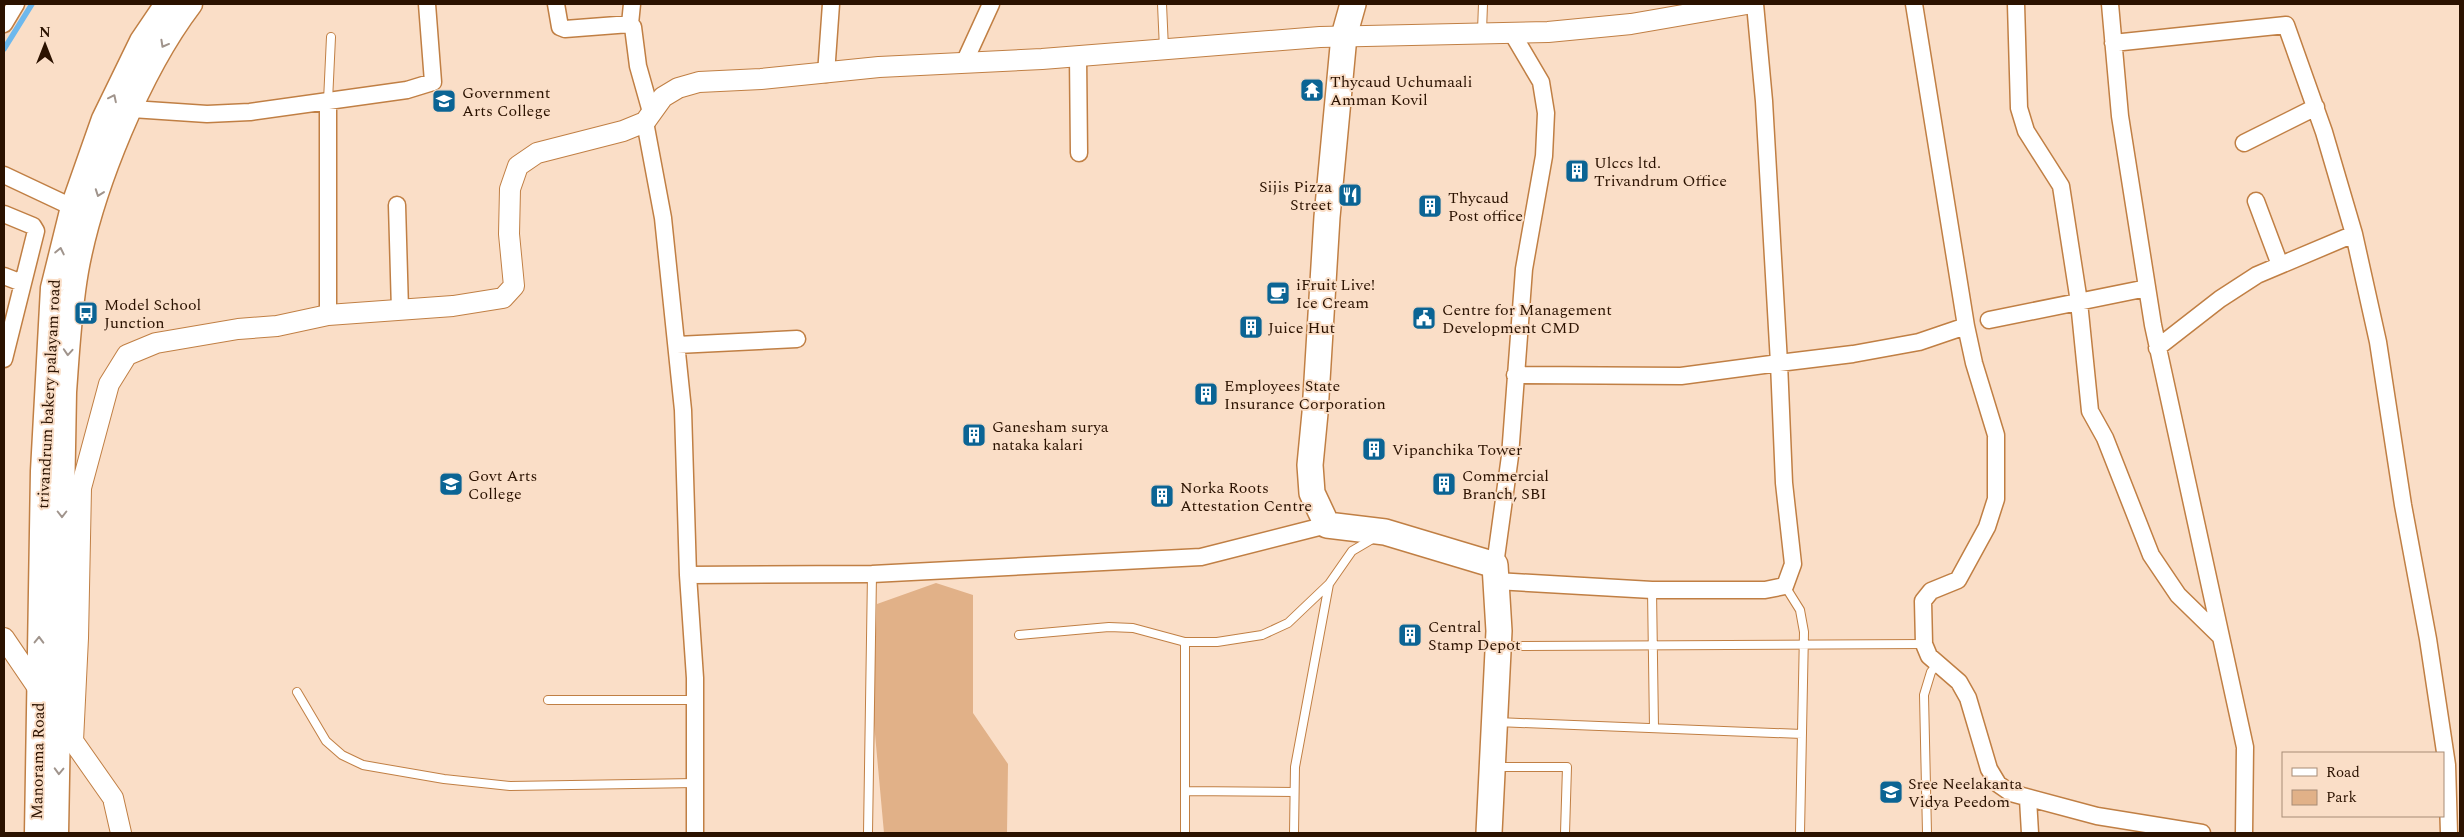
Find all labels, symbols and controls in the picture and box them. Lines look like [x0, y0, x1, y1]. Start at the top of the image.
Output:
north arrow [20, 20, 70, 70]
text: N [39, 22, 51, 43]
one-way arrow [161, 39, 171, 48]
place label: Thycaud Uchumaali Amman Kovil [1330, 70, 1473, 112]
temple icon: Thycaud Uchumaali Amman Kovil [1299, 77, 1325, 103]
place label: Government Arts College [462, 81, 551, 123]
school or university icon: Government Arts College [431, 88, 457, 114]
one-way arrow [107, 94, 118, 103]
place label: Ulccs ltd. Trivandrum Office [1594, 151, 1727, 193]
building icon: Ulccs ltd. Trivandrum Office [1564, 158, 1590, 184]
place label: Sijis Pizza Street [1259, 175, 1332, 217]
restaurant icon: Sijis Pizza Street [1337, 182, 1363, 208]
place label: Thycaud Post office [1448, 186, 1523, 228]
one-way arrow [95, 188, 105, 197]
building icon: Thycaud Post office [1417, 193, 1443, 219]
one-way arrow [54, 247, 65, 255]
place label: iFruit Live! Ice Cream [1296, 273, 1375, 315]
street label: trivandrum bakery palayam road [31, 279, 67, 509]
cafe icon: iFruit Live! Ice Cream [1265, 280, 1291, 306]
place label: Model School Junction [104, 293, 201, 335]
place label: Centre for Management Development CMD [1442, 298, 1612, 340]
bus stop icon: Model School Junction [73, 300, 99, 326]
public building icon: Centre for Management Development CMD [1411, 305, 1437, 331]
building icon: Juice Hut [1238, 314, 1264, 340]
place label: Juice Hut [1268, 316, 1335, 340]
one-way arrow [62, 348, 73, 356]
place label: Employees State Insurance Corporation [1224, 374, 1386, 416]
building icon: Employees State Insurance Corporation [1193, 381, 1219, 407]
place label: Ganesham surya nataka kalari [992, 415, 1109, 457]
building icon: Ganesham surya nataka kalari [961, 422, 987, 448]
building icon: Vipanchika Tower [1361, 436, 1387, 462]
place label: Vipanchika Tower [1392, 438, 1522, 462]
place label: Govt Arts College [468, 464, 537, 506]
place label: Commercial Branch, SBI [1462, 464, 1549, 506]
school or university icon: Govt Arts College [438, 471, 464, 497]
building icon: Commercial Branch, SBI [1431, 471, 1457, 497]
place label: Norka Roots Attestation Centre [1180, 476, 1312, 518]
building icon: Norka Roots Attestation Centre [1149, 483, 1175, 509]
one-way arrow [57, 510, 67, 518]
place label: Central Stamp Depot [1428, 615, 1521, 657]
building icon: Central Stamp Depot [1397, 622, 1423, 648]
one-way arrow [34, 636, 44, 644]
street label: Manorama Road [25, 702, 51, 820]
legend [2282, 752, 2444, 817]
text: Road [2326, 761, 2360, 784]
one-way arrow [53, 767, 64, 775]
place label: Sree Neelakanta Vidya Peedom [1908, 772, 2023, 814]
school or university icon: Sree Neelakanta Vidya Peedom [1878, 779, 1904, 805]
text: Park [2326, 786, 2357, 809]

